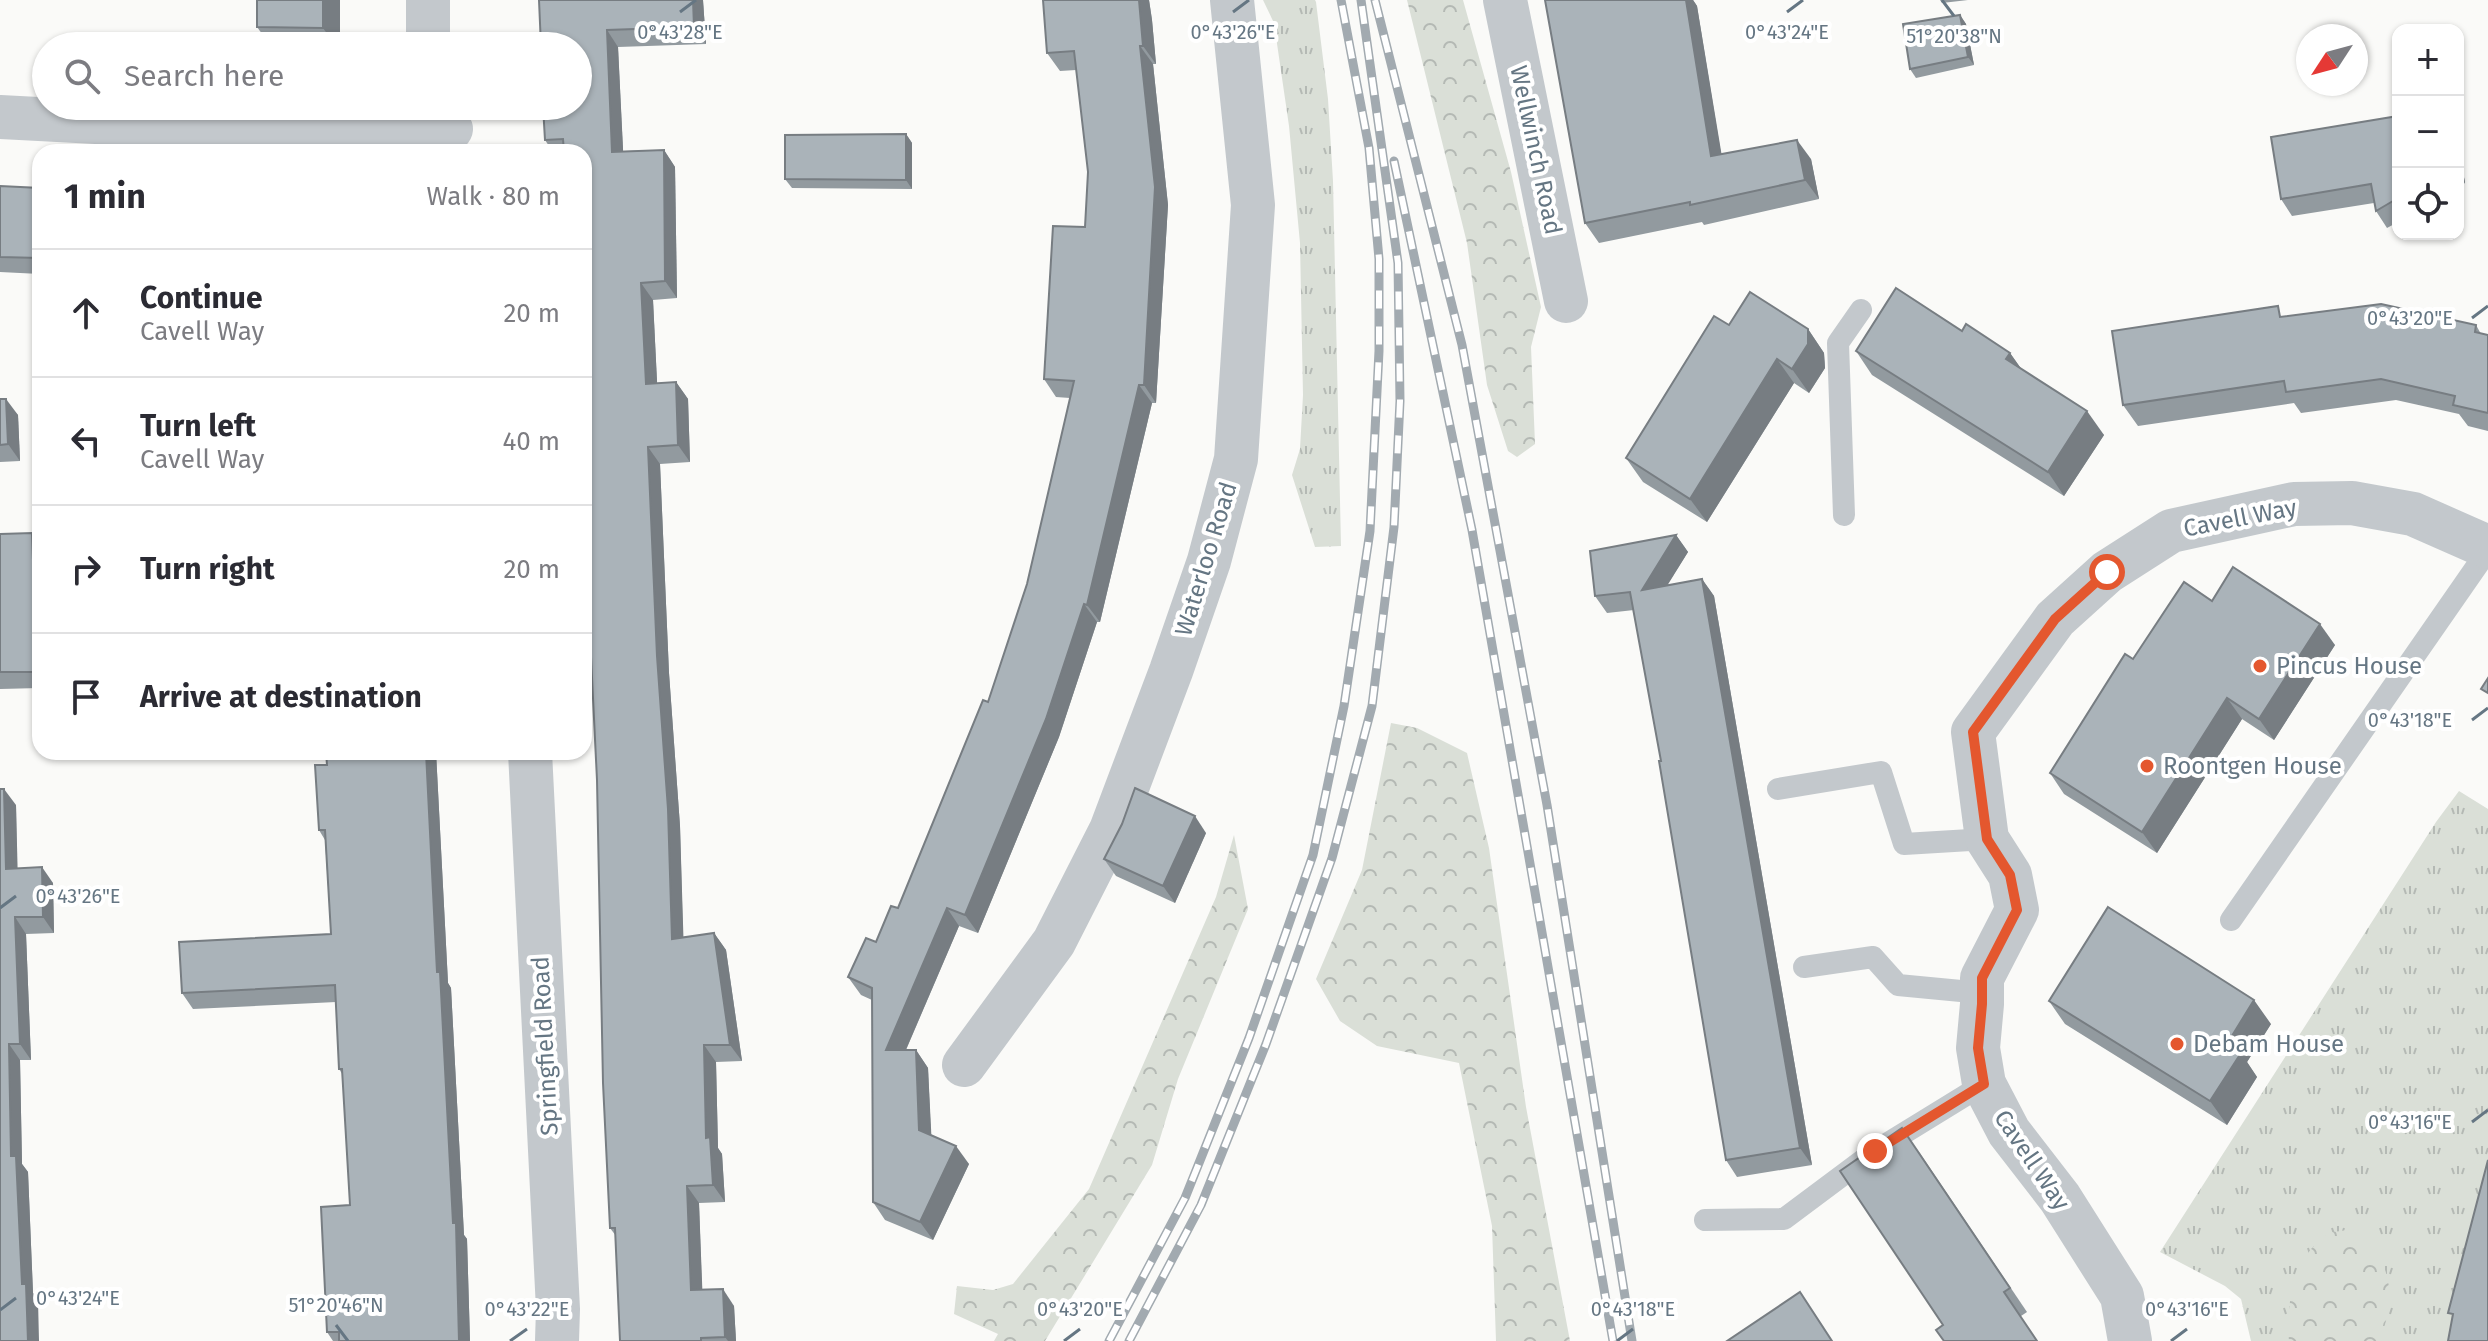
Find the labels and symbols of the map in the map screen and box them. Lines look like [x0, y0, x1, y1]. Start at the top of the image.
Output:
text: 0°43'28"E [637, 20, 723, 44]
text: 0°43'26"E [1190, 20, 1276, 44]
text: 0°43'24"E [1745, 20, 1829, 44]
text: 51°20'38"N [1906, 24, 2002, 48]
north arrow [2296, 24, 2368, 96]
street label: Wellwinch Road [1504, 63, 1568, 237]
text: 0°43'20"E [2367, 306, 2453, 330]
street label: Waterloo Road [1169, 479, 1243, 639]
street label: Cavell Way [2181, 493, 2299, 543]
route start [2089, 554, 2125, 590]
place label: Pincus House [2276, 652, 2422, 680]
marker: Pincus House [2251, 657, 2269, 675]
text: 0°43'18"E [2368, 708, 2452, 732]
place label: Roontgen House [2163, 752, 2342, 780]
marker: Roontgen House [2138, 757, 2156, 775]
text: 0°43'26"E [35, 884, 121, 908]
street label: Springfield Road [526, 956, 564, 1136]
place label: Debam House [2193, 1030, 2344, 1058]
marker: Debam House [2168, 1035, 2186, 1053]
street label: Cavell Way [1988, 1105, 2076, 1216]
text: 0°43'16"E [2368, 1110, 2452, 1134]
route end [1857, 1133, 1893, 1169]
text: 0°43'24"E [36, 1286, 120, 1310]
text: 51°20'46"N [288, 1293, 384, 1317]
text: 0°43'22"E [485, 1297, 569, 1321]
text: 0°43'20"E [1037, 1297, 1123, 1321]
text: 0°43'18"E [1591, 1297, 1675, 1321]
text: 0°43'16"E [2145, 1297, 2229, 1321]

